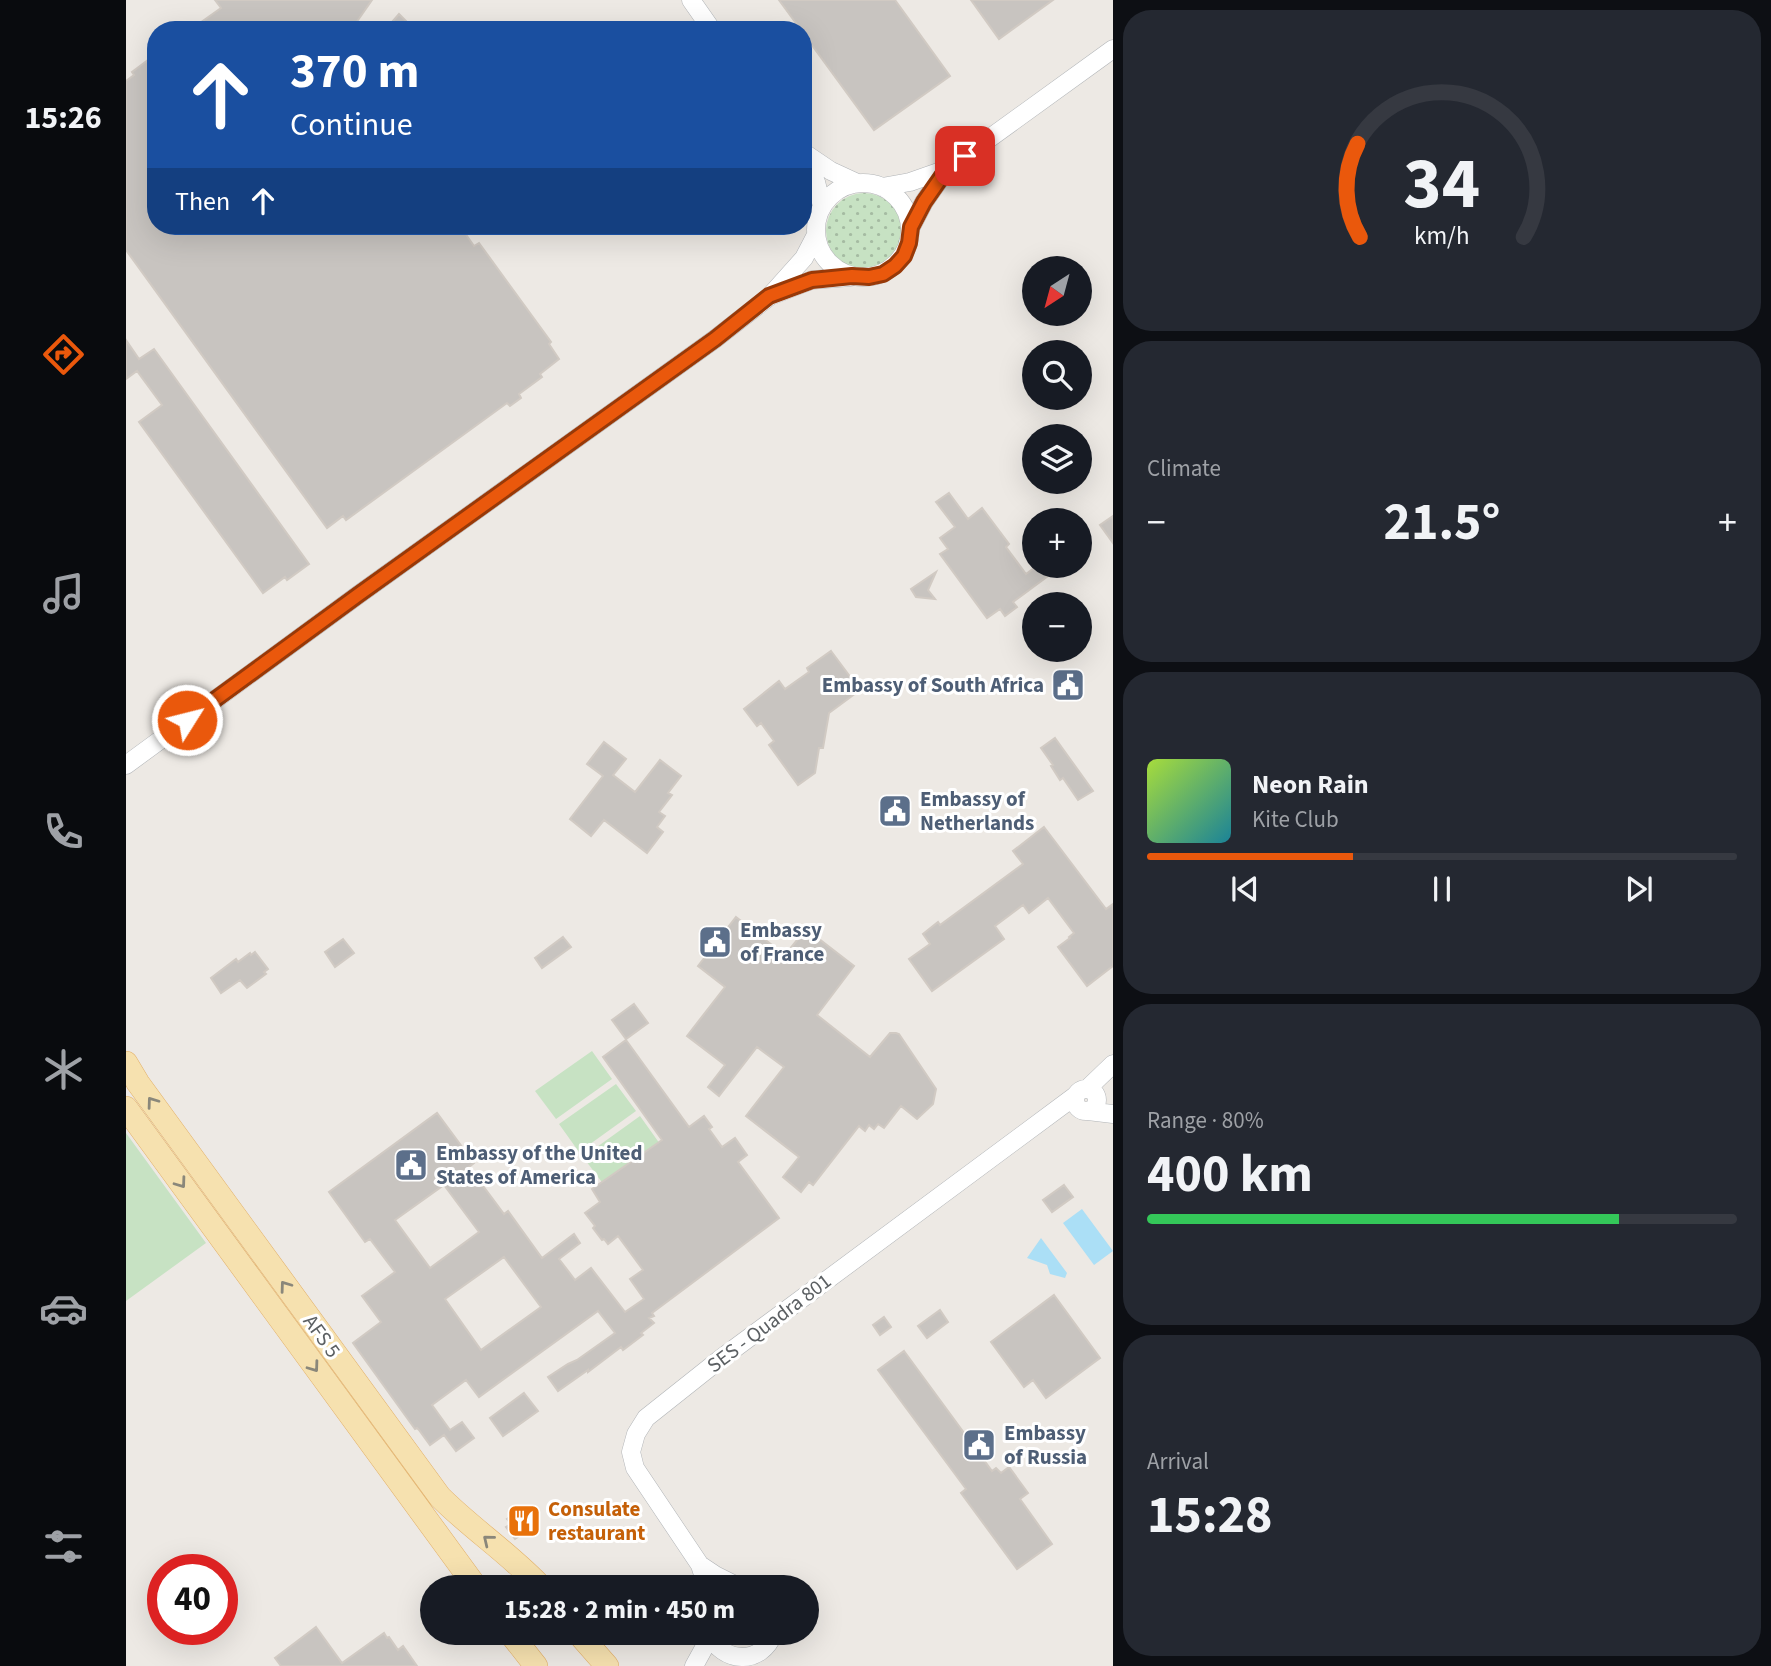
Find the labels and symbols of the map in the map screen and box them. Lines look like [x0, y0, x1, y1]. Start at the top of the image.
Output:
pin [935, 126, 995, 186]
north arrow [1022, 256, 1092, 326]
public building icon: Embassy of South Africa [1049, 666, 1087, 704]
place label: Embassy of South Africa [822, 670, 1044, 700]
position arrow [150, 683, 224, 757]
place label: Embassy of Netherlands [920, 784, 1034, 838]
public building icon: Embassy of Netherlands [876, 792, 914, 830]
place label: Embassy of France [740, 915, 825, 969]
public building icon: Embassy of France [696, 923, 734, 961]
one-way arrow [147, 1097, 160, 1110]
place label: Embassy of the United States of America [436, 1138, 643, 1192]
public building icon: Embassy of the United States of America [392, 1146, 430, 1184]
one-way arrow [172, 1175, 185, 1188]
street label: SES - Quadra 801 [701, 1266, 837, 1380]
one-way arrow [281, 1281, 294, 1294]
street label: AFS 5 [296, 1308, 348, 1364]
one-way arrow [306, 1359, 319, 1372]
place label: Embassy of Russia [1004, 1418, 1087, 1472]
public building icon: Embassy of Russia [960, 1426, 998, 1464]
place label: Consulate restaurant [548, 1494, 645, 1548]
restaurant icon: Consulate restaurant [505, 1502, 543, 1540]
one-way arrow [483, 1536, 496, 1548]
speed limit sign: 40 [147, 1554, 238, 1645]

